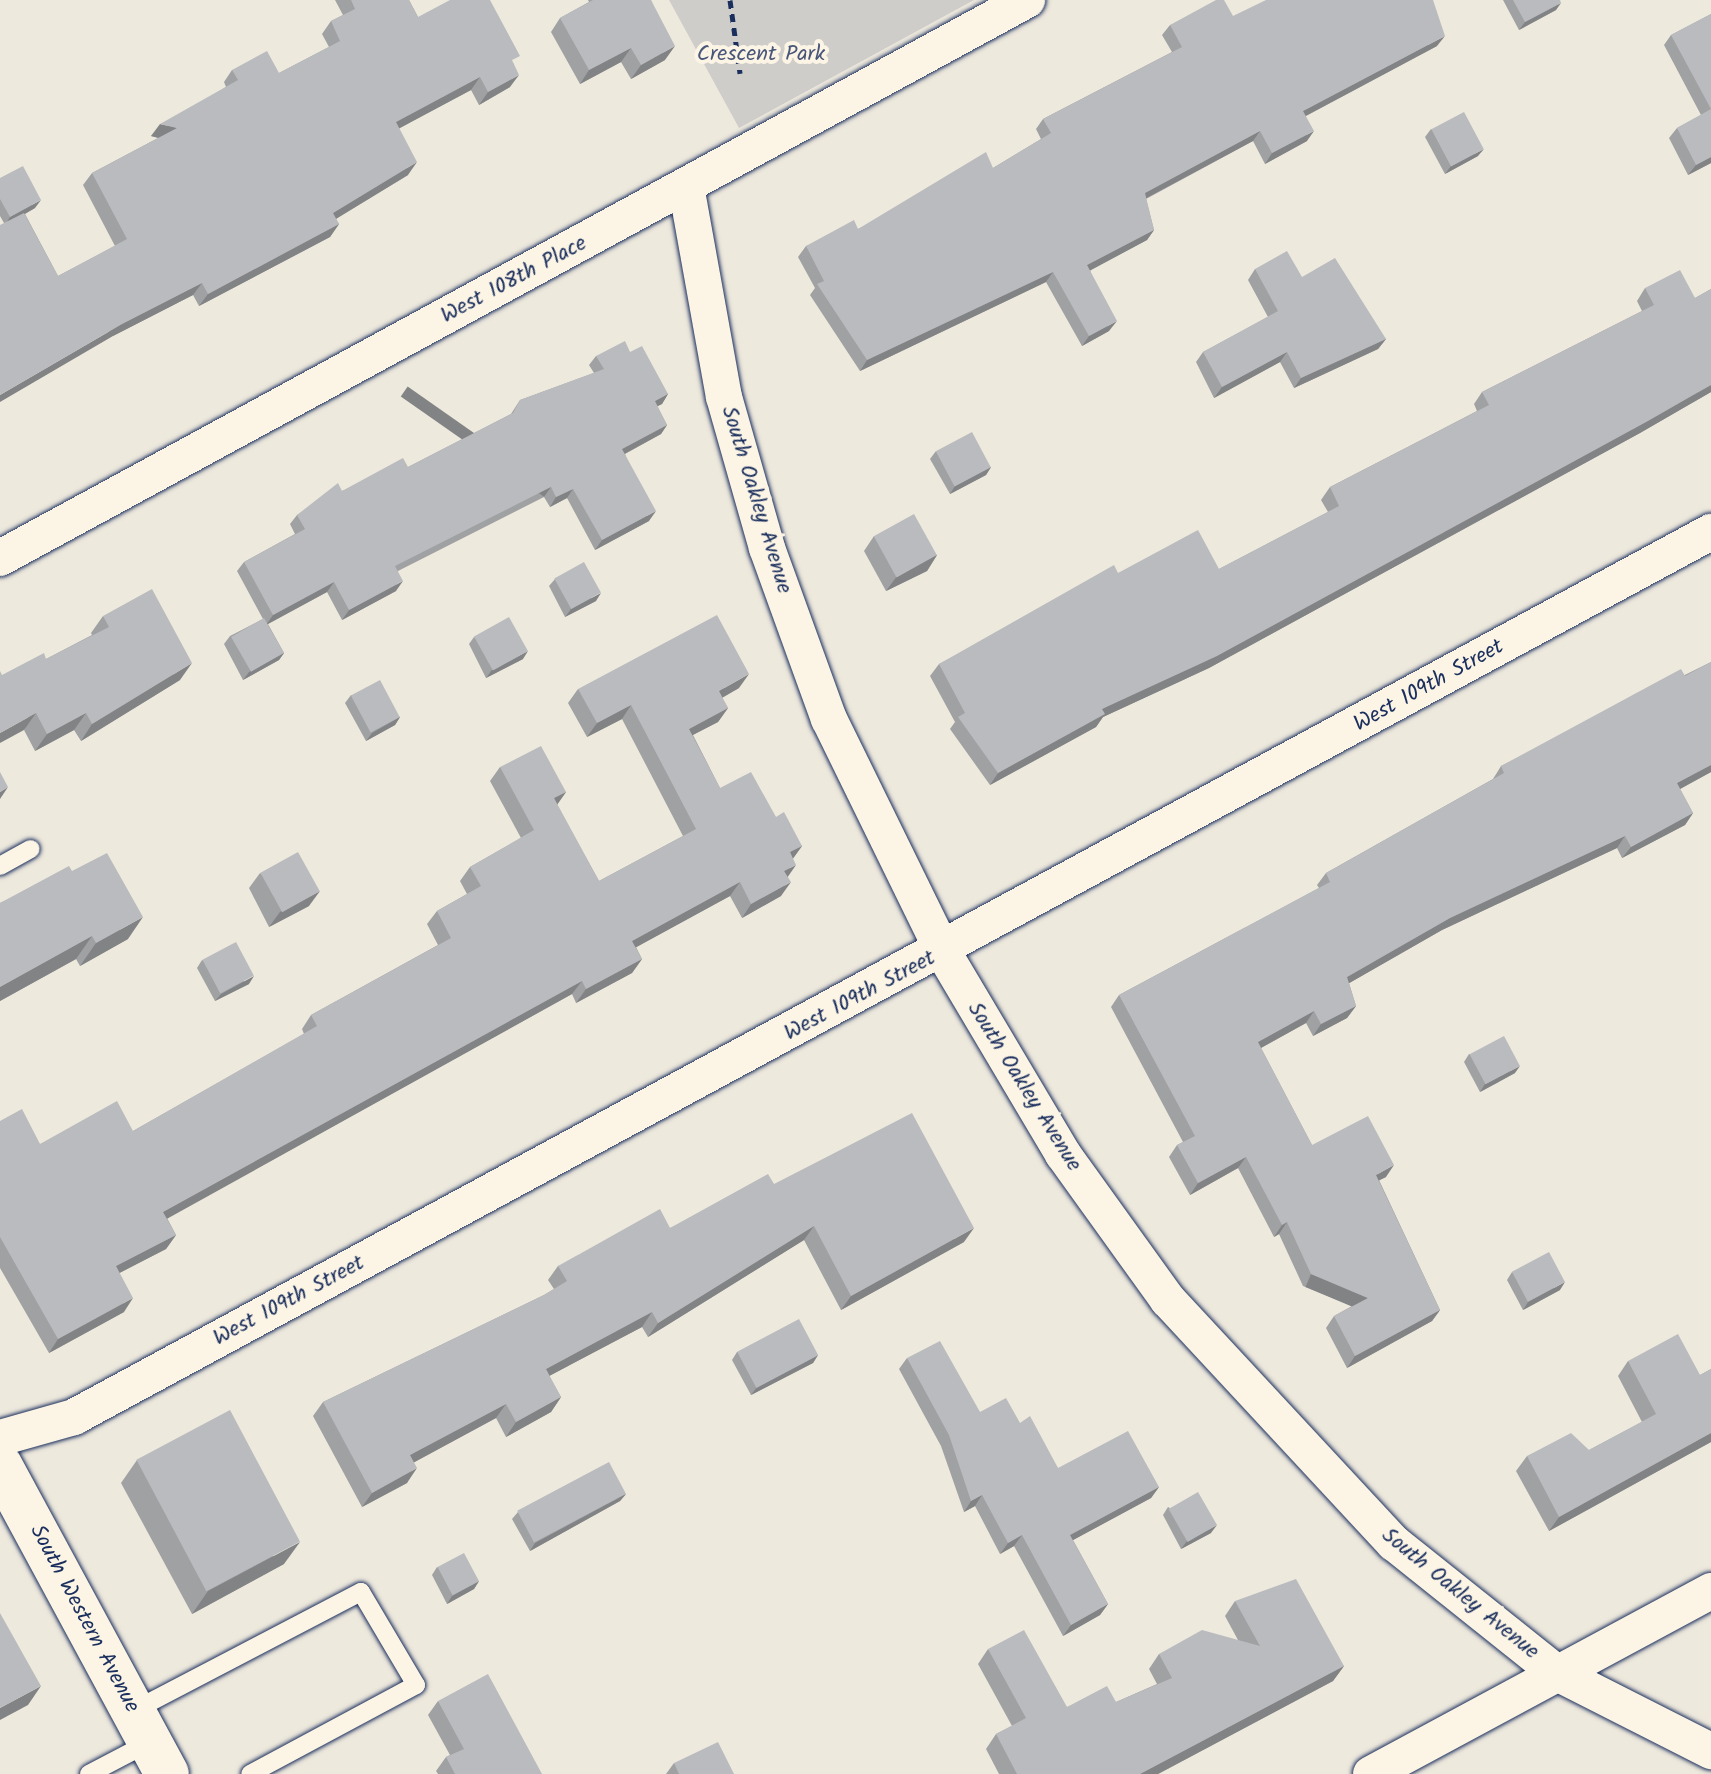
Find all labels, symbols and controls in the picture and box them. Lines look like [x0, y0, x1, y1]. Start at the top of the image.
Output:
park label: Crescent Park [697, 42, 825, 68]
street label: West 108th Place [437, 230, 591, 330]
street label: South Oakley Avenue [715, 403, 797, 597]
street label: West 109th Street [1349, 634, 1509, 738]
street label: West 109th Street [780, 945, 940, 1047]
street label: South Oakley Avenue [961, 997, 1087, 1177]
street label: West 109th Street [209, 1250, 369, 1352]
street label: South Western Avenue [23, 1521, 145, 1717]
street label: South Oakley Avenue [1376, 1522, 1544, 1666]

